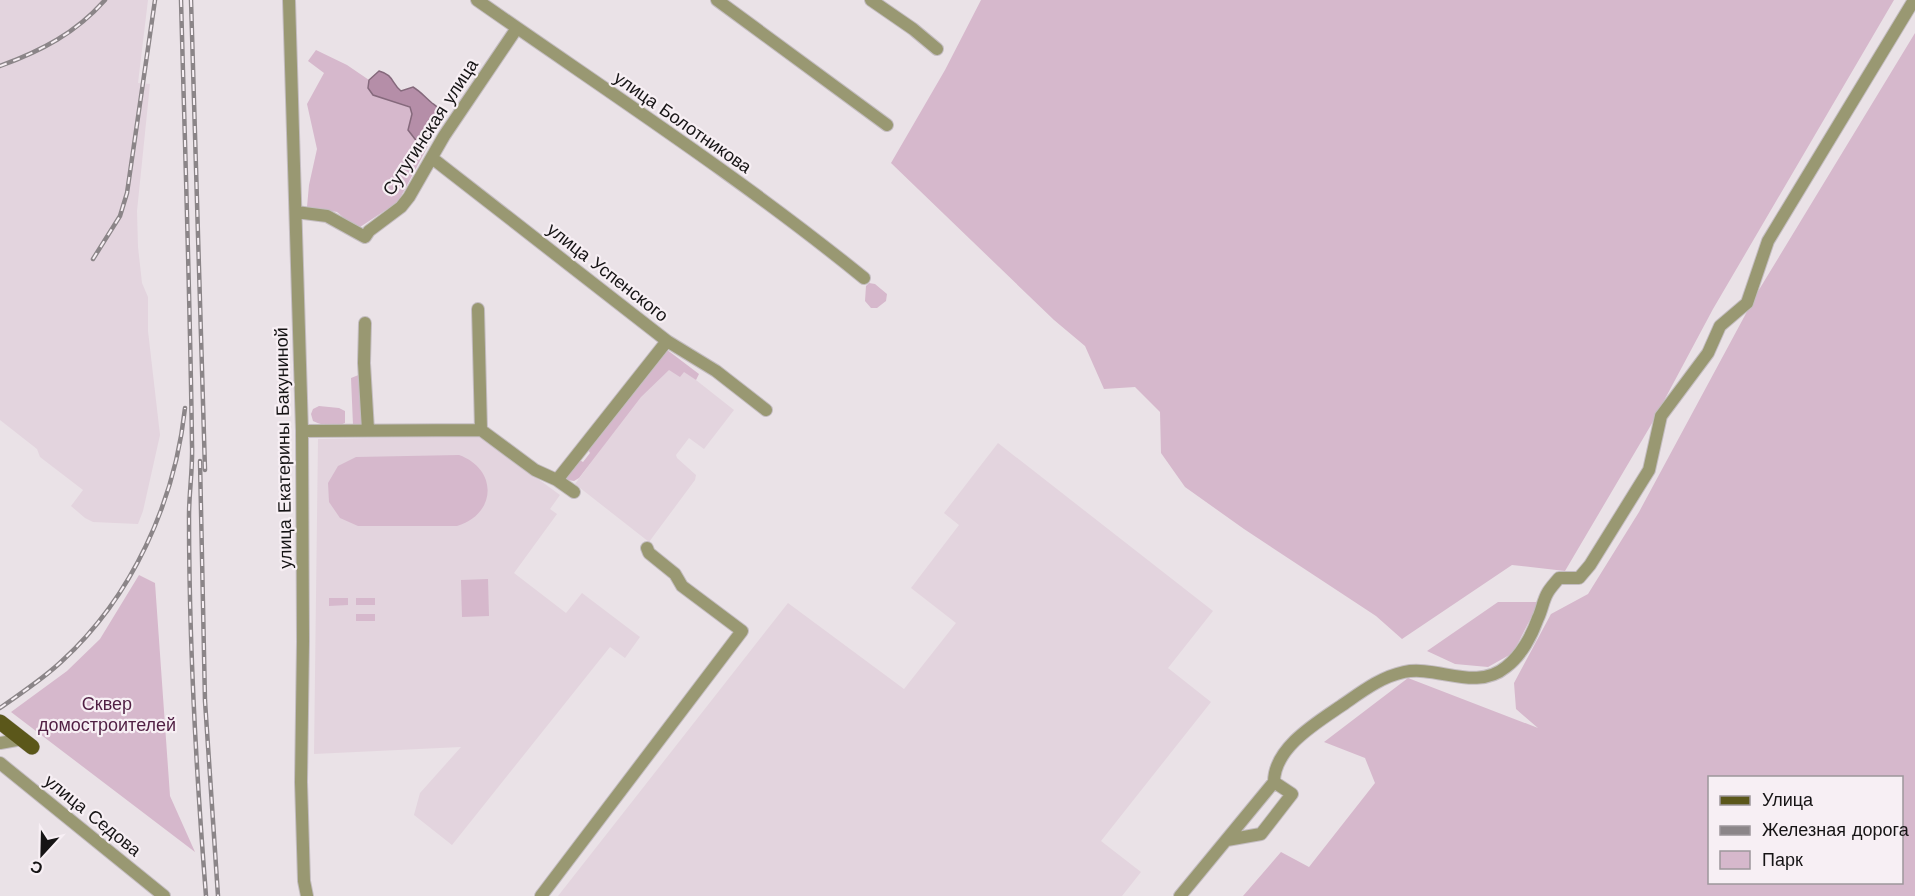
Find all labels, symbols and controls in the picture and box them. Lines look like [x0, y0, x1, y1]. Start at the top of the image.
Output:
street label: Сутугинская улица [378, 54, 483, 199]
street label: улица Болотникова [610, 67, 757, 178]
street label: улица Успенского [543, 218, 673, 326]
street label: улица Екатерины Бакуниной [270, 327, 296, 569]
park label: Сквер домостроителей [38, 693, 176, 735]
street label: улица Седова [40, 770, 146, 861]
legend [1708, 776, 1903, 884]
text: Улица [1762, 789, 1814, 810]
text: Железная дорога [1762, 819, 1910, 840]
north arrow [12, 824, 72, 884]
text: Парк [1762, 849, 1803, 870]
text: С [27, 856, 45, 878]

